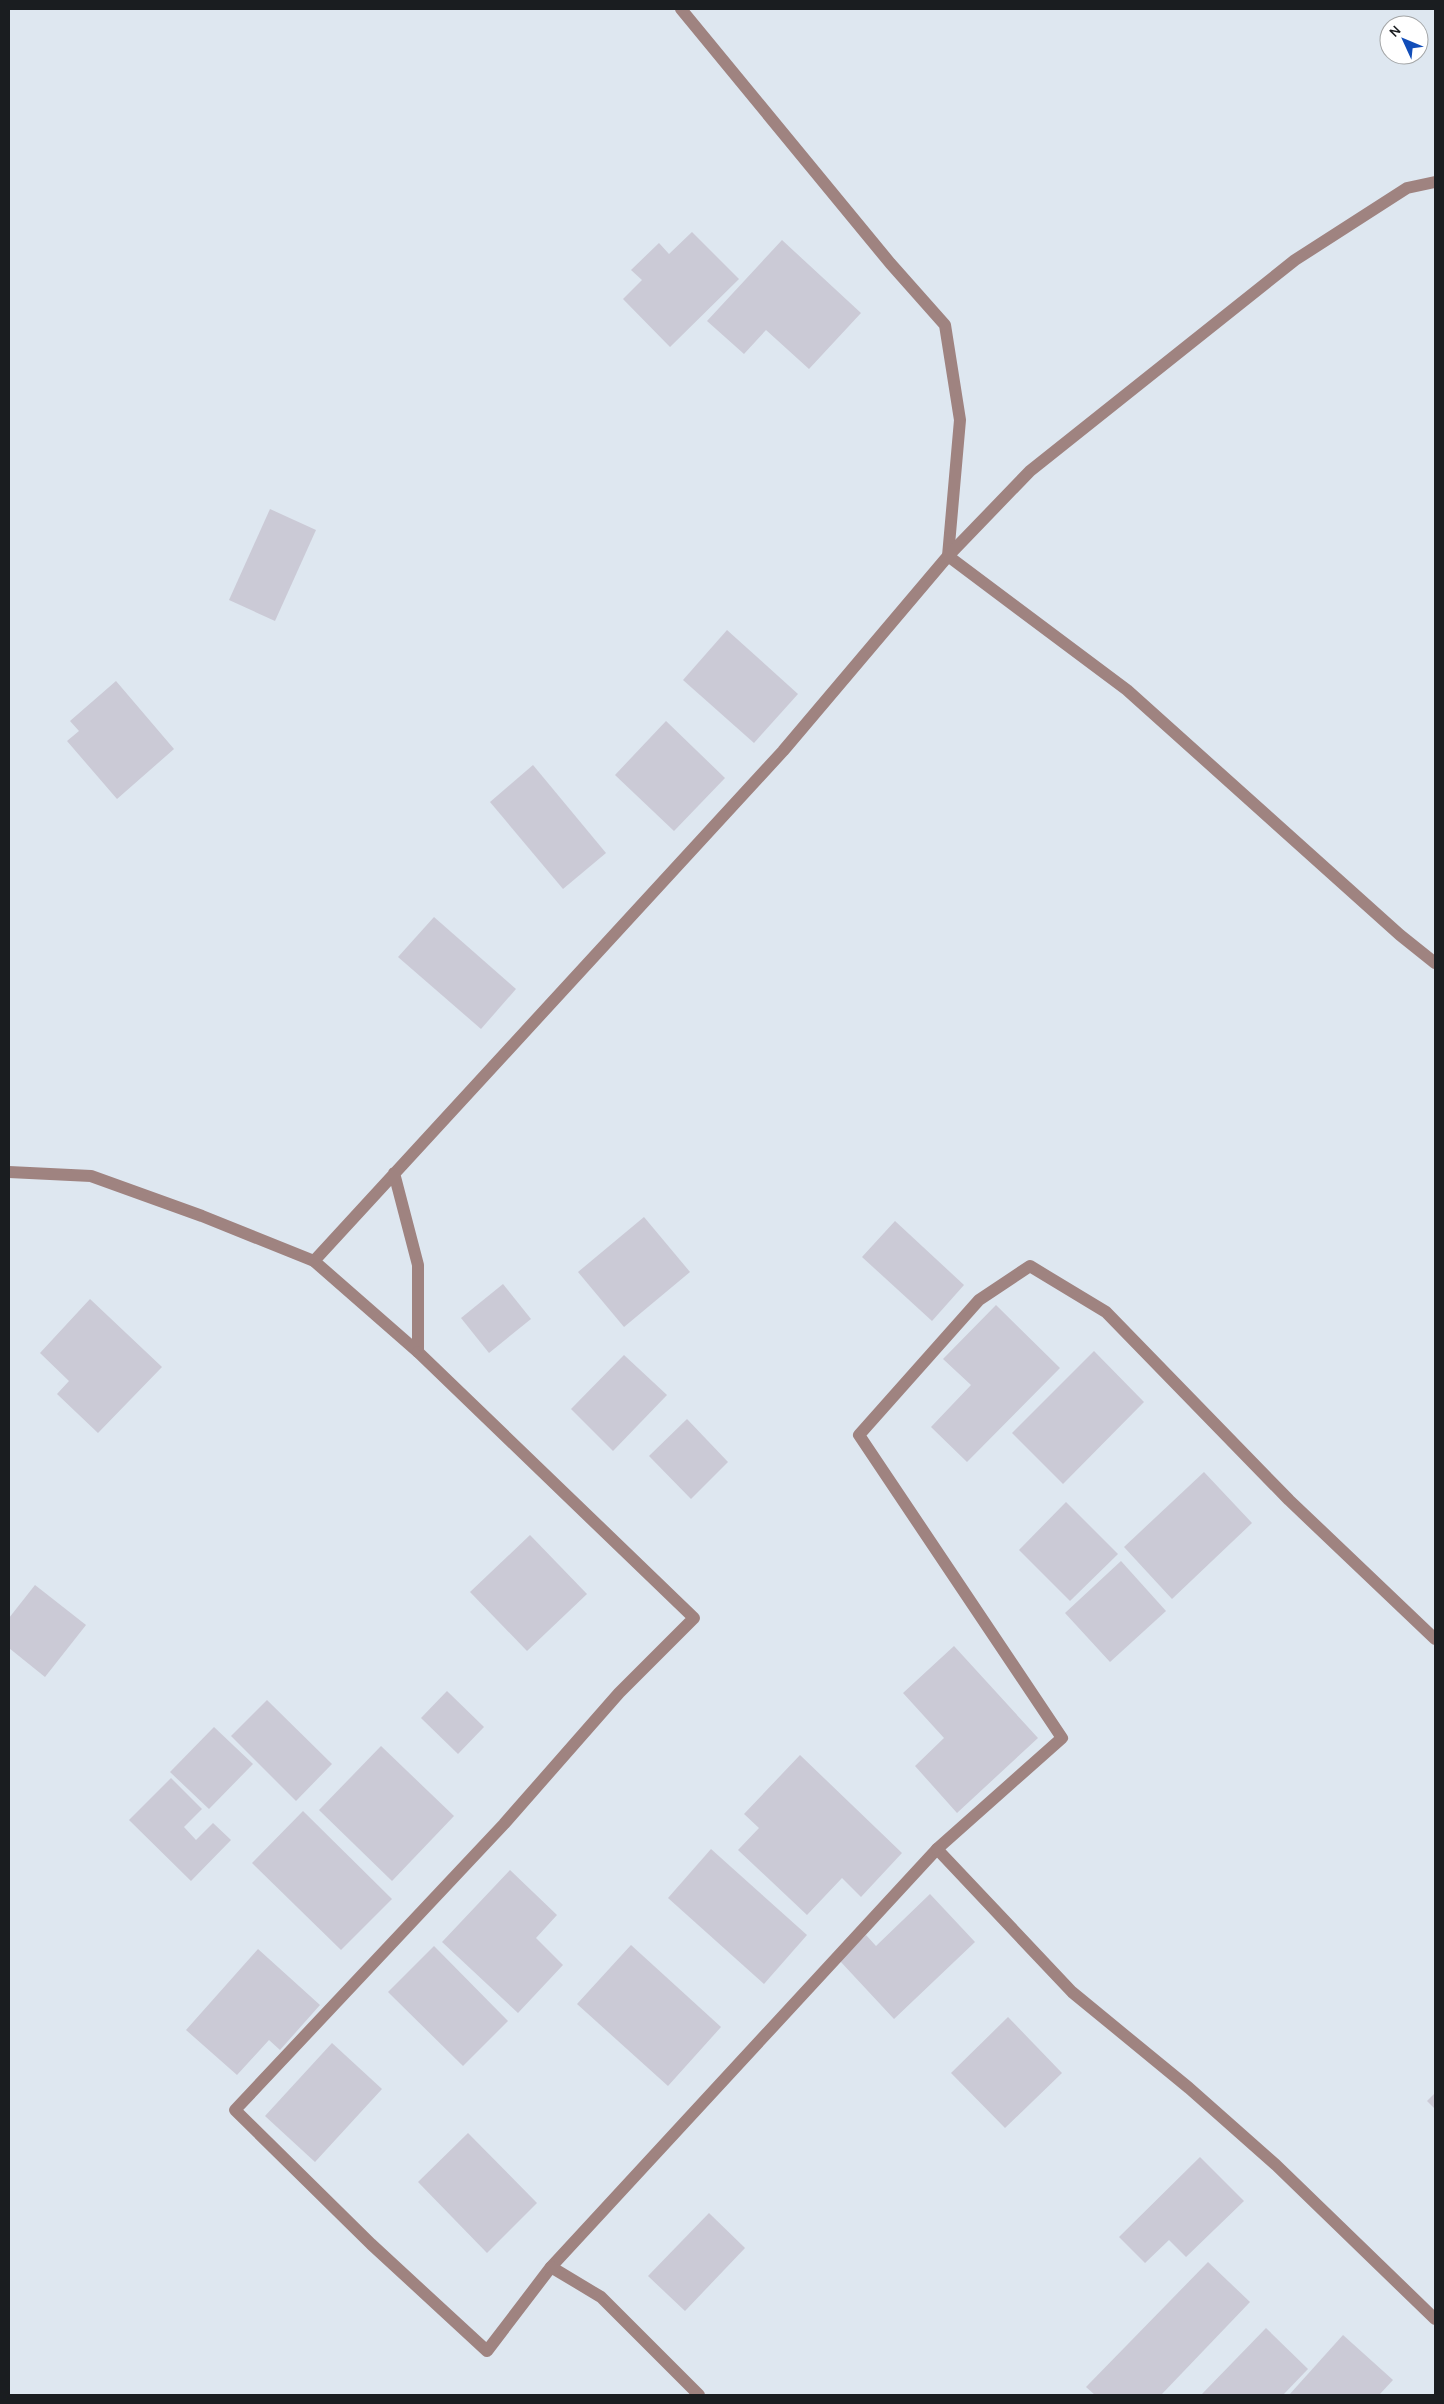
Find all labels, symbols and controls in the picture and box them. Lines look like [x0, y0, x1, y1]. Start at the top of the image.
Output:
north arrow [1379, 15, 1429, 65]
text: N [1385, 22, 1405, 41]

